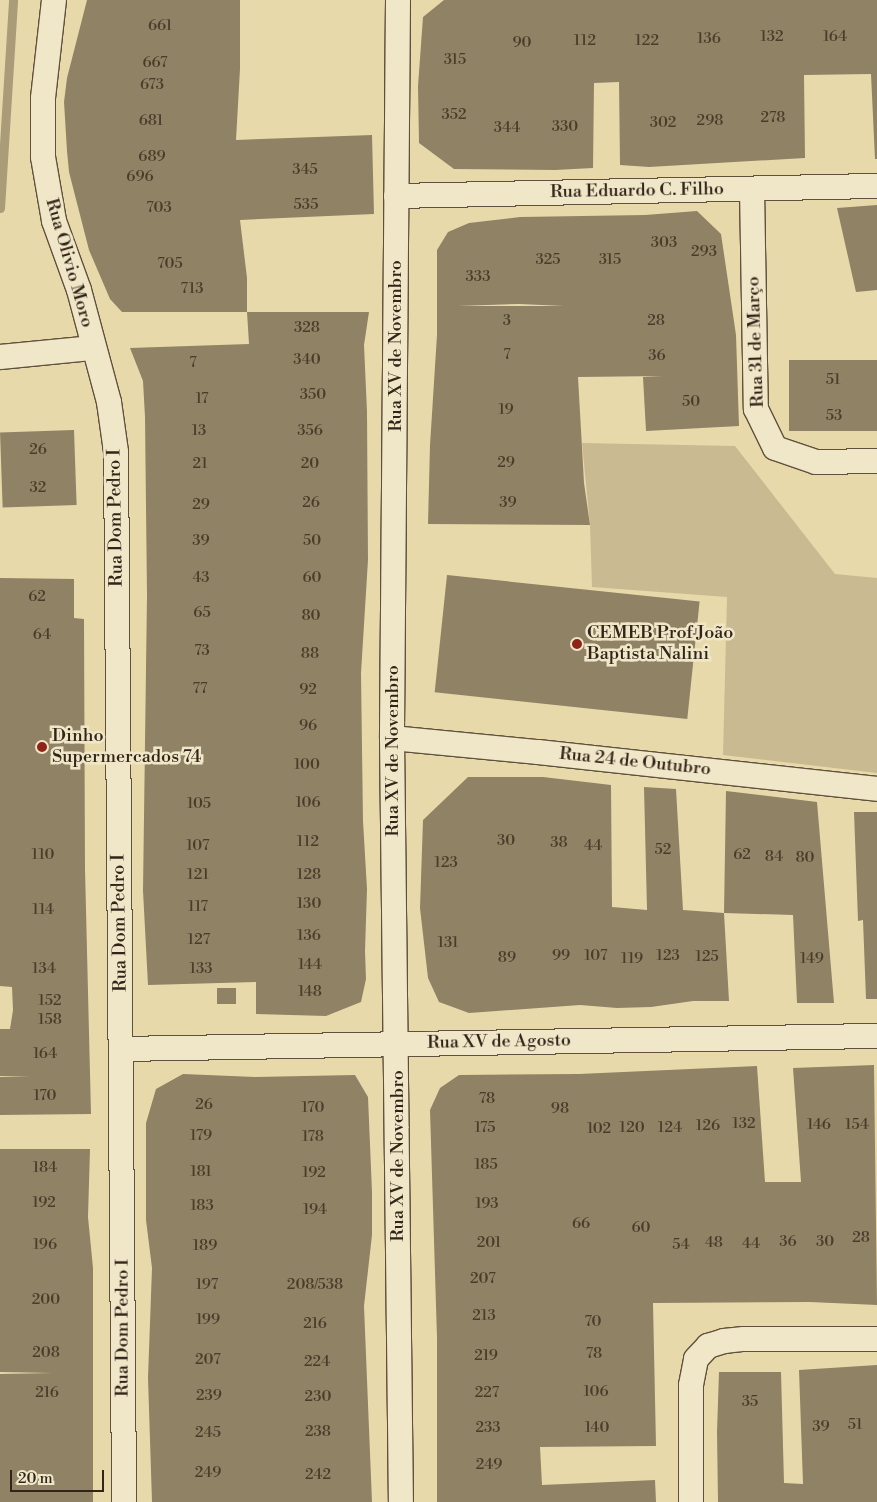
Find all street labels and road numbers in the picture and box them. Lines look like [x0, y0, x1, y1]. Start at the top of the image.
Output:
street label: Rua Eduardo C. Filho [550, 179, 724, 203]
street label: Rua Olivio Moro [40, 196, 98, 330]
street label: Rua XV de Novembro [385, 260, 407, 432]
street label: Rua 31 de Março [743, 276, 769, 408]
street label: Rua Dom Pedro I [104, 449, 128, 587]
street label: Rua XV de Novembro [382, 665, 404, 837]
street label: Rua 24 de Outubro [558, 743, 712, 781]
street label: Rua Dom Pedro I [108, 854, 132, 992]
street label: Rua XV de Agosto [427, 1030, 571, 1054]
street label: Rua XV de Novembro [387, 1070, 409, 1242]
street label: Rua Dom Pedro I [112, 1259, 134, 1397]

